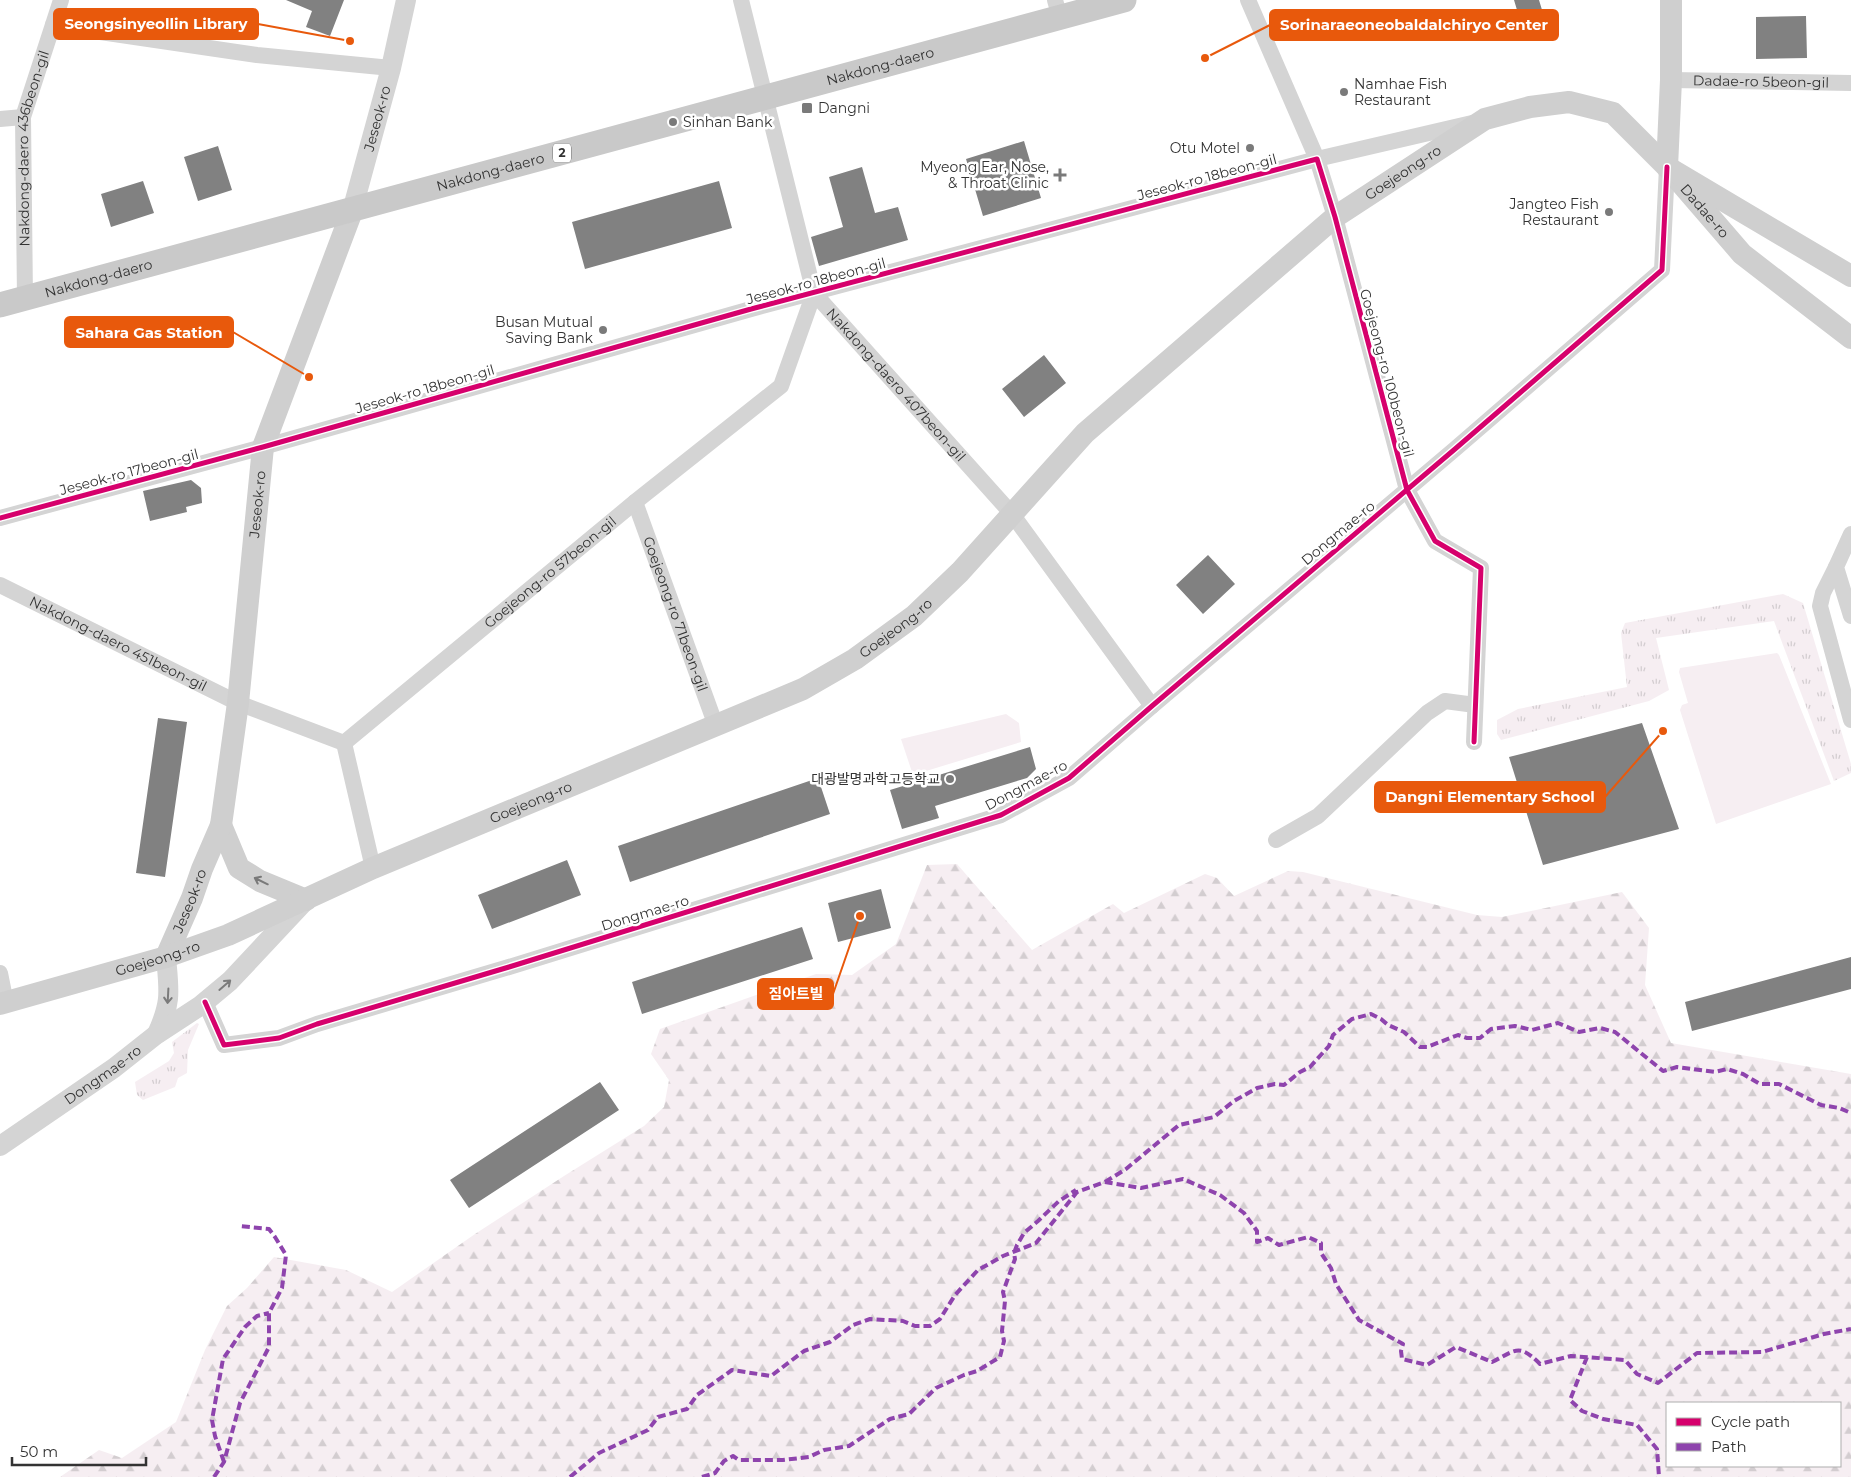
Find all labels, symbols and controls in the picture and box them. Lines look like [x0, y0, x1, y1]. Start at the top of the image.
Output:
callout: Seongsinyeollin Library [54, 9, 258, 39]
callout: Sorinaraeoneobaldalchiryo Center [1270, 10, 1558, 40]
text: Seongsinyeollin Library [64, 14, 249, 33]
text: Sorinaraeoneobaldalchiryo Center [1280, 15, 1548, 34]
street label: Nakdong-daero [824, 43, 936, 89]
street label: Nakdong-daero 436beon-gil [14, 48, 53, 247]
street label: Dadae-ro 5beon-gil [1693, 71, 1829, 92]
place label: Namhae Fish Restaurant [1354, 75, 1447, 109]
street label: Jeseok-ro [359, 83, 395, 154]
marker: Namhae Fish Restaurant [1338, 86, 1350, 98]
place label: Dangni [818, 99, 870, 117]
marker: Dangni [800, 101, 814, 115]
place label: Sinhan Bank [683, 113, 773, 131]
marker: Sinhan Bank [667, 116, 679, 128]
place label: Otu Motel [1170, 139, 1240, 157]
street label: Goejeong-ro [1361, 141, 1445, 204]
marker: Otu Motel [1244, 142, 1256, 154]
road number: 2 [553, 144, 571, 162]
street label: Nakdong-daero [434, 149, 546, 195]
street label: Jeseok-ro 18beon-gil [1134, 150, 1279, 205]
place label: Myeong Ear, Nose, & Throat Clinic [920, 158, 1049, 192]
marker: Myeong Ear, Nose, & Throat Clinic [1053, 168, 1067, 182]
street label: Dadae-ro [1677, 180, 1733, 242]
place label: Jangteo Fish Restaurant [1508, 195, 1599, 229]
marker: Jangteo Fish Restaurant [1603, 206, 1615, 218]
street label: Jeseok-ro 18beon-gil [743, 254, 888, 309]
street label: Nakdong-daero [43, 255, 155, 302]
street label: Goejeong-ro 100beon-gil [1356, 287, 1418, 459]
street label: Nakdong-daero 407beon-gil [823, 304, 970, 465]
place label: Busan Mutual Saving Bank [495, 313, 594, 347]
callout: Sahara Gas Station [65, 317, 233, 347]
text: Sahara Gas Station [75, 323, 223, 342]
marker: Busan Mutual Saving Bank [597, 324, 609, 336]
street label: Jeseok-ro 18beon-gil [353, 361, 497, 418]
street label: Jeseok-ro 17beon-gil [57, 445, 200, 499]
street label: Jeseok-ro [245, 470, 270, 540]
street label: Dongmae-ro [1297, 497, 1379, 569]
street label: Goejeong-ro 57beon-gil [480, 512, 620, 632]
street label: Goejeong-ro 71beon-gil [639, 534, 712, 694]
street label: Nakdong-daero 451beon-gil [27, 592, 210, 695]
street label: Goejeong-ro [856, 594, 936, 662]
street label: Dongmae-ro [982, 756, 1070, 814]
place label: 대광발명과학고등학교 [811, 770, 940, 788]
marker: 대광발명과학고등학교 [944, 773, 956, 785]
street label: Goejeong-ro [487, 777, 575, 827]
callout: Dangni Elementary School [1375, 782, 1605, 812]
text: Dangni Elementary School [1385, 787, 1595, 806]
street label: Jeseok-ro [168, 866, 210, 936]
one-way arrow [254, 876, 269, 885]
street label: Dongmae-ro [599, 891, 691, 935]
street label: Goejeong-ro [113, 937, 203, 980]
one-way arrow [218, 979, 231, 990]
callout: 짐아트빌 [758, 979, 833, 1009]
text: 짐아트빌 [768, 984, 824, 1003]
one-way arrow [164, 988, 173, 1004]
street label: Dongmae-ro [61, 1041, 145, 1108]
legend [1666, 1402, 1841, 1467]
text: Cycle path [1711, 1412, 1790, 1431]
scale bar [12, 1434, 146, 1466]
text: Path [1711, 1437, 1747, 1456]
text: 50 m [20, 1442, 58, 1461]

